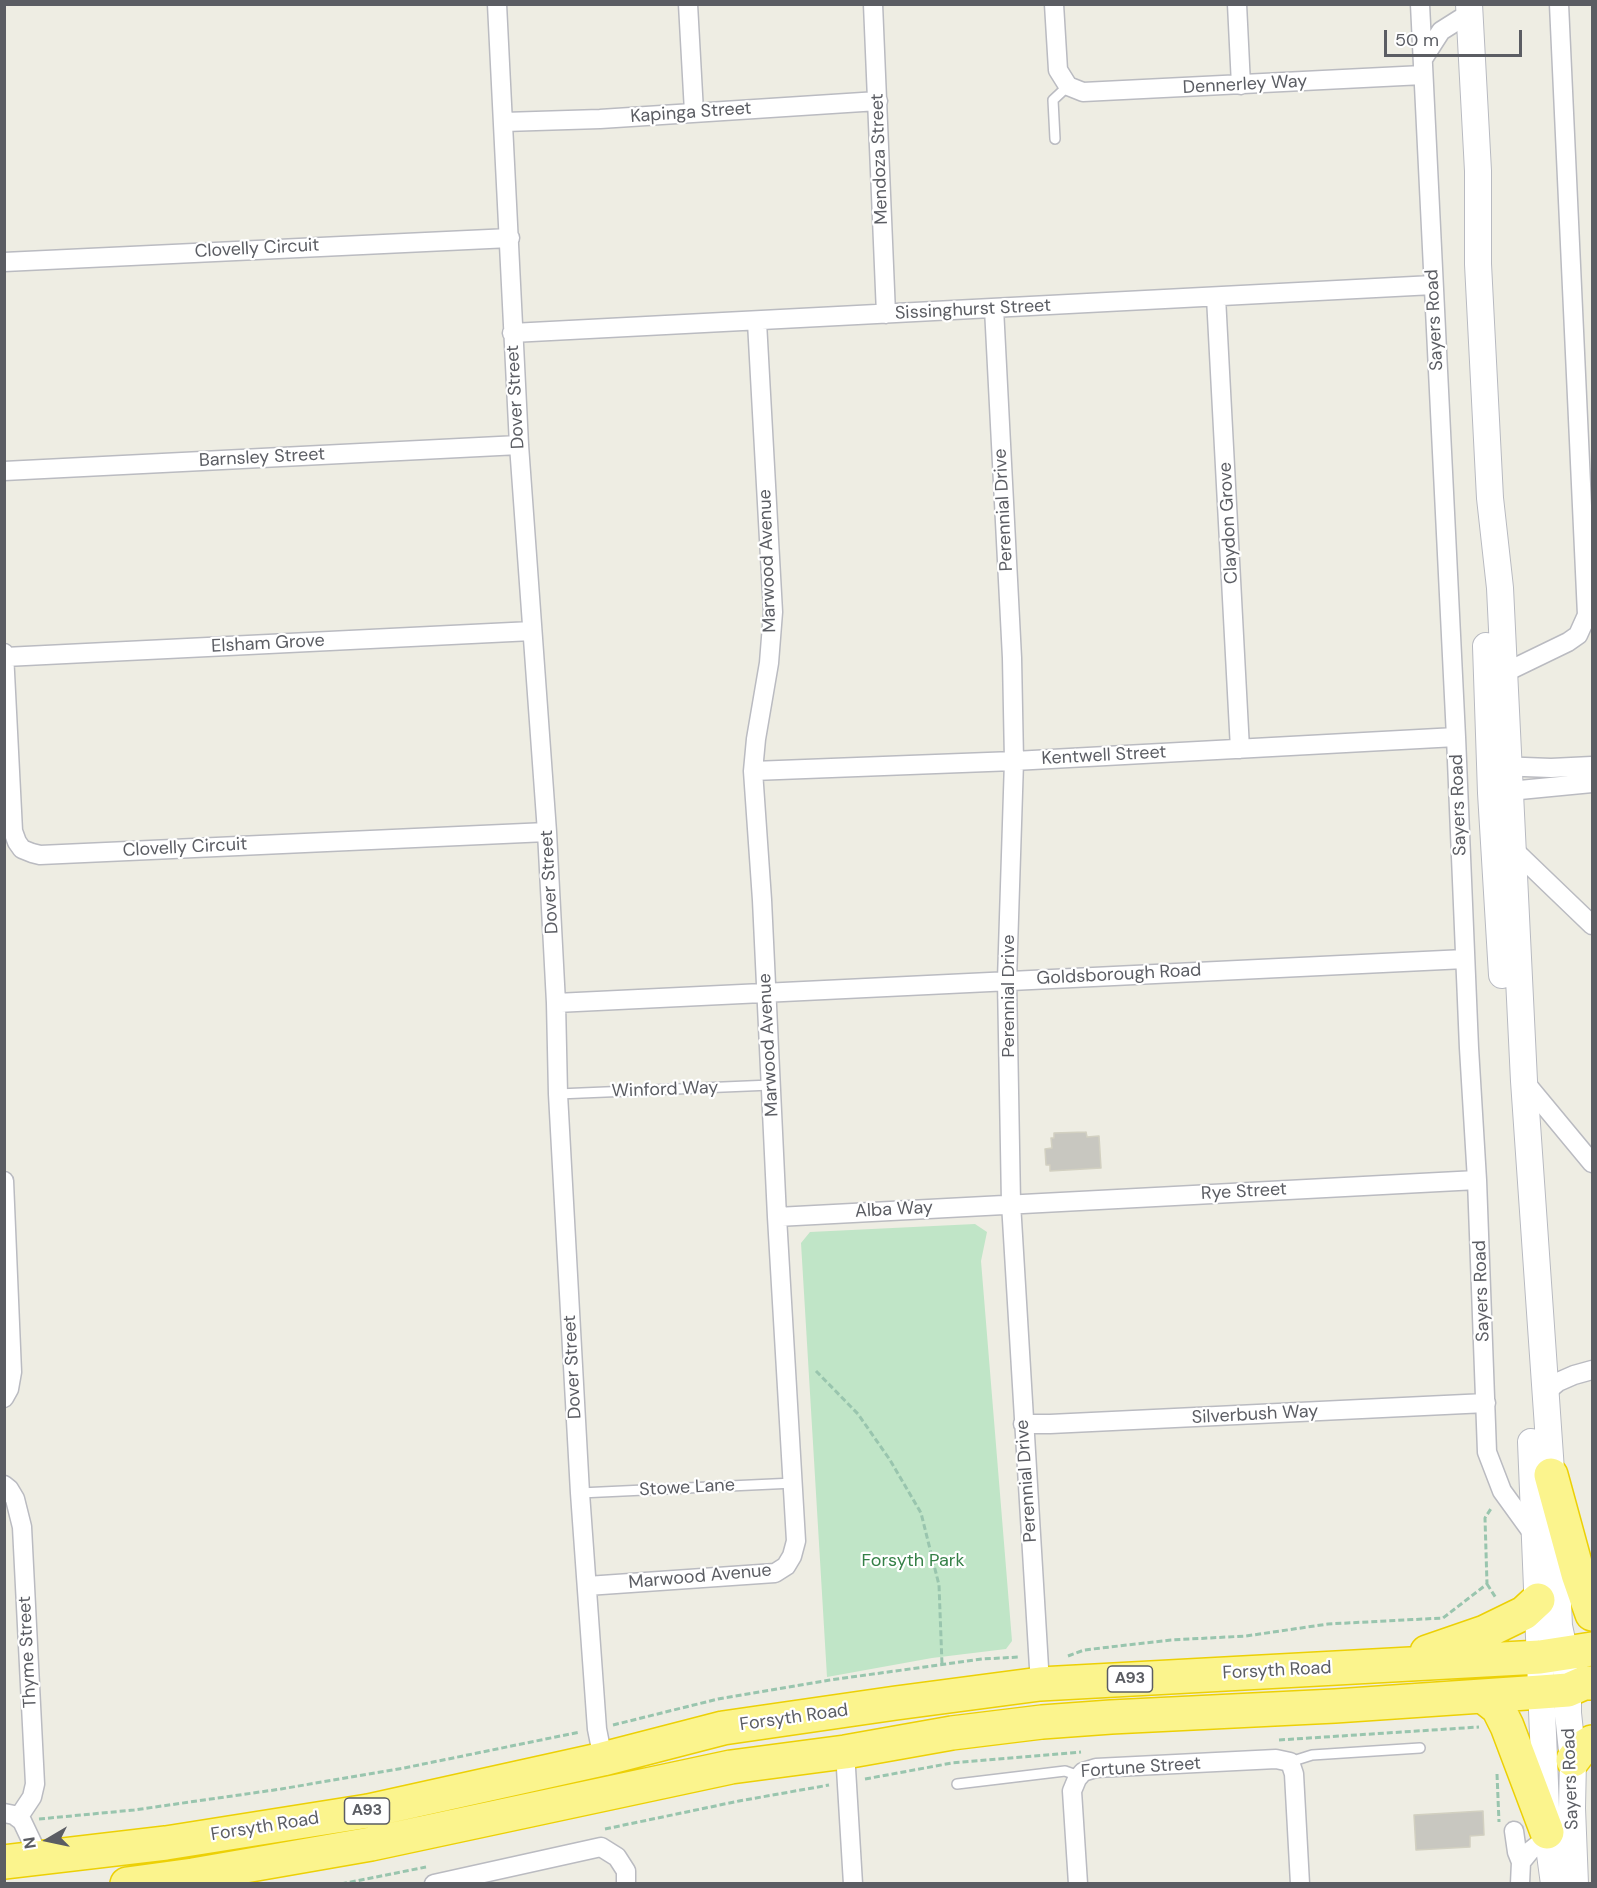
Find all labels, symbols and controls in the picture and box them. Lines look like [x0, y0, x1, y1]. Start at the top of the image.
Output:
scale bar [1387, 18, 1525, 56]
text: 50 m [1395, 28, 1439, 52]
street label: Dennerley Way [1182, 71, 1308, 99]
street label: Mendoza Street [867, 93, 893, 225]
street label: Kapinga Street [630, 98, 752, 128]
street label: Clovelly Circuit [194, 235, 320, 263]
street label: Sayers Road [1422, 269, 1448, 371]
street label: Sissinghurst Street [894, 295, 1052, 325]
street label: Dover Street [502, 344, 530, 450]
street label: Barnsley Street [198, 444, 326, 472]
street label: Perennial Drive [990, 448, 1018, 572]
street label: Claydon Grove [1215, 461, 1243, 585]
street label: Marwood Avenue [755, 489, 781, 633]
street label: Elsham Grove [211, 630, 325, 658]
street label: Kentwell Street [1041, 742, 1167, 770]
street label: Sayers Road [1446, 754, 1472, 856]
street label: Dover Street [536, 829, 564, 935]
street label: Clovelly Circuit [122, 834, 248, 862]
street label: Perennial Drive [998, 935, 1020, 1057]
street label: Goldsborough Road [1036, 960, 1202, 990]
street label: Marwood Avenue [754, 973, 784, 1117]
street label: Winford Way [611, 1077, 719, 1103]
street label: Rye Street [1201, 1179, 1287, 1205]
street label: Alba Way [855, 1197, 933, 1223]
street label: Sayers Road [1469, 1240, 1495, 1342]
street label: Dover Street [559, 1314, 587, 1420]
street label: Silverbush Way [1191, 1401, 1319, 1429]
street label: Perennial Drive [1012, 1419, 1042, 1543]
street label: Stowe Lane [639, 1475, 735, 1501]
park label: Forsyth Park [862, 1550, 964, 1572]
street label: Marwood Avenue [628, 1560, 772, 1594]
street label: Thyme Street [14, 1595, 42, 1709]
street label: Forsyth Road [1222, 1657, 1332, 1685]
road number: A93 [1108, 1666, 1152, 1692]
street label: Forsyth Road [738, 1700, 850, 1736]
street label: Sayers Road [1558, 1728, 1584, 1830]
street label: Fortune Street [1080, 1753, 1202, 1783]
road number: A93 [344, 1798, 389, 1824]
street label: Forsyth Road [209, 1808, 321, 1846]
north arrow [18, 1810, 78, 1870]
text: N [18, 1835, 41, 1850]

